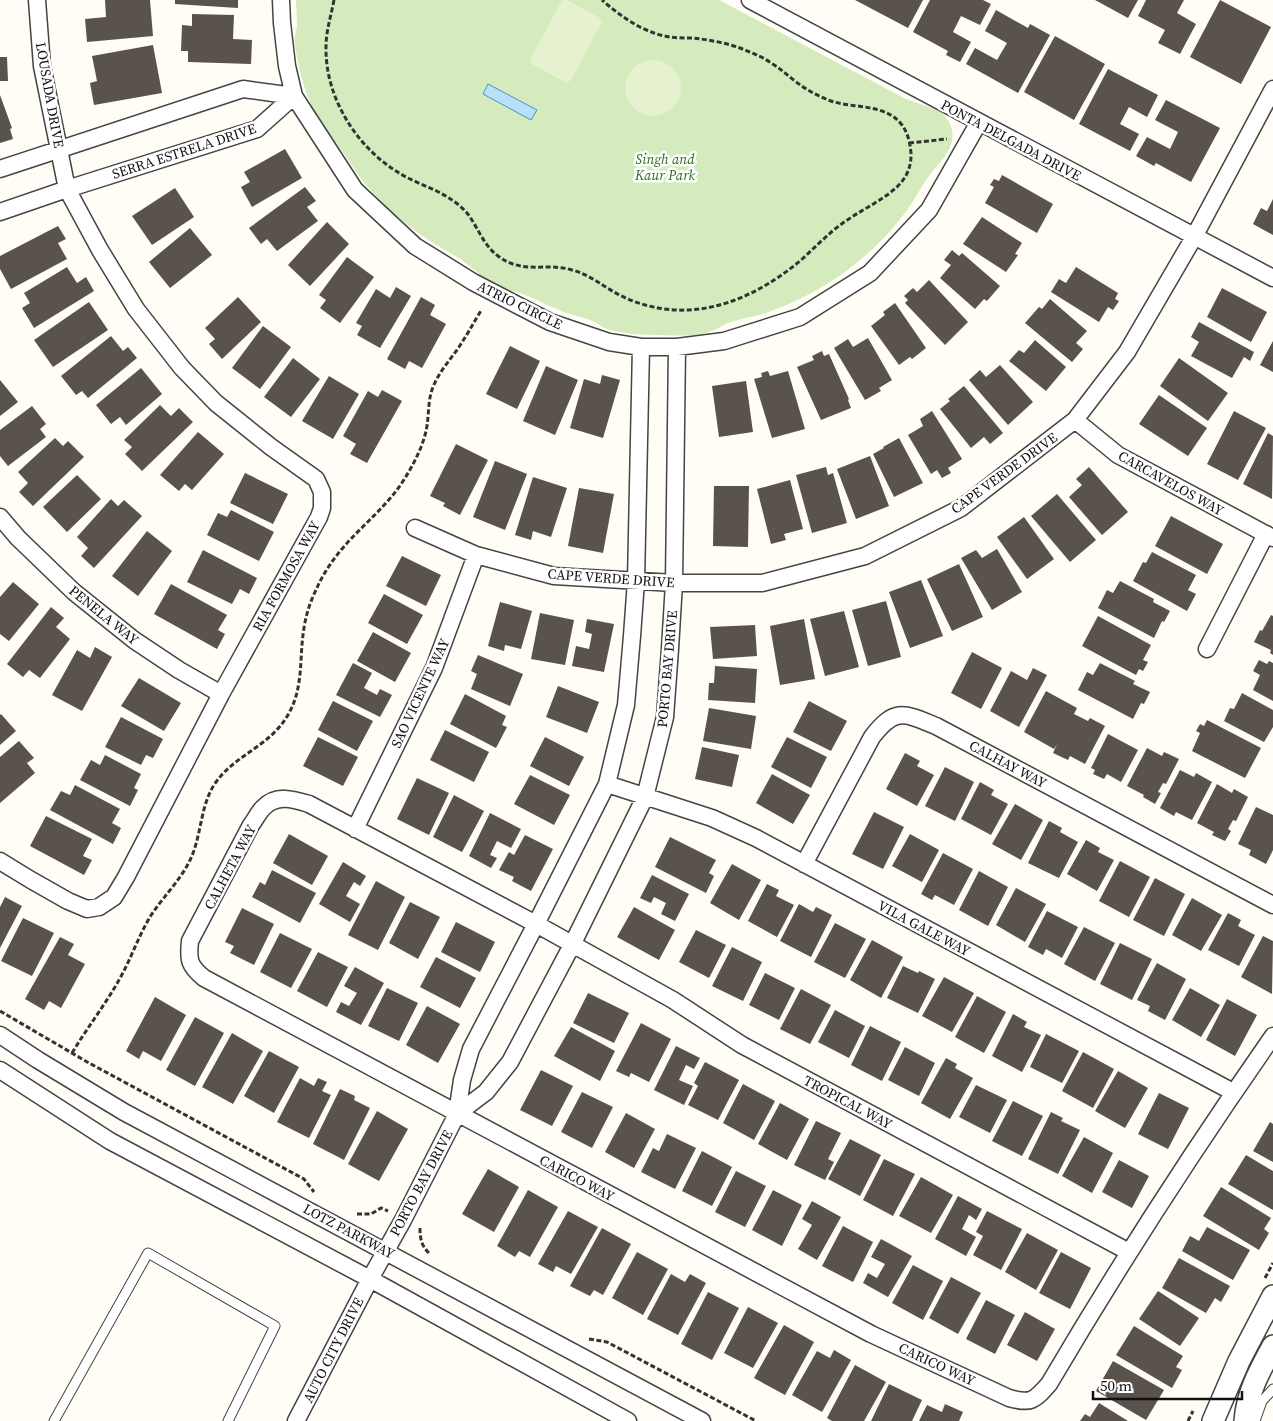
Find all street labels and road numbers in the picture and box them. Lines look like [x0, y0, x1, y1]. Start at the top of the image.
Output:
street label: LOUSADA DRIVE [31, 41, 69, 149]
street label: PONTA DELGADA DRIVE [937, 95, 1085, 185]
street label: SERRA ESTRELA DRIVE [109, 118, 259, 184]
street label: ATRIO CIRCLE [474, 276, 566, 334]
street label: CAPE VERDE DRIVE [947, 427, 1061, 519]
street label: CARCAVELOS WAY [1115, 446, 1228, 520]
street label: RIA FORMOSA WAY [247, 517, 325, 635]
street label: CAPE VERDE DRIVE [547, 564, 675, 592]
street label: PENELA WAY [65, 581, 143, 649]
street label: PORTO BAY DRIVE [652, 609, 682, 729]
street label: SAO VICENTE WAY [386, 635, 454, 751]
street label: CALHAY WAY [966, 735, 1050, 793]
street label: CALHETA WAY [199, 821, 261, 913]
street label: VILA GALE WAY [874, 895, 974, 961]
street label: TROPICAL WAY [800, 1070, 896, 1134]
street label: PORTO BAY DRIVE [385, 1126, 457, 1240]
street label: CARICO WAY [536, 1150, 618, 1206]
street label: LOTZ PARKWAY [300, 1198, 398, 1264]
street label: AUTO CITY DRIVE [298, 1294, 368, 1406]
street label: CARICO WAY [895, 1338, 979, 1391]

